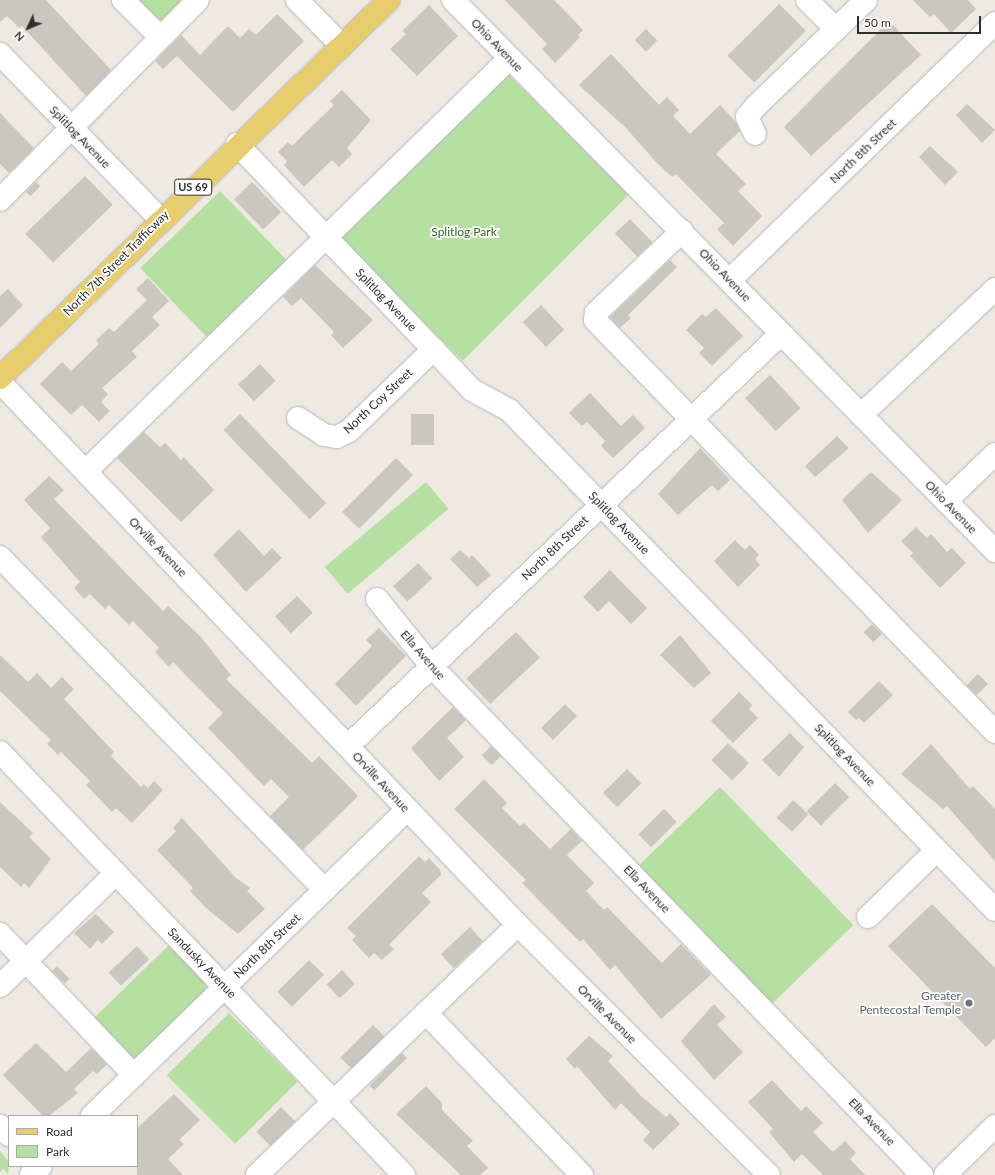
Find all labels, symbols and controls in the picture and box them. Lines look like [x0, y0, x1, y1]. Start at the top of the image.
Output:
north arrow [8, 8, 48, 48]
scale bar [859, 8, 983, 34]
street label: Ohio Avenue [468, 15, 526, 75]
text: 50 m [864, 15, 891, 30]
text: N [11, 29, 27, 44]
street label: Splitlog Avenue [46, 103, 114, 171]
street label: North 8th Street [827, 116, 899, 186]
road number: US 69 [174, 178, 212, 196]
street label: North 7th Street Trafficway [60, 207, 172, 319]
park label: Splitlog Park [431, 225, 497, 239]
street label: Ohio Avenue [696, 245, 754, 305]
street label: Splitlog Avenue [352, 266, 420, 334]
street label: North Coy Street [340, 365, 416, 437]
street label: Ohio Avenue [922, 477, 980, 537]
street label: Splitlog Avenue [585, 489, 653, 557]
street label: North 8th Street [519, 513, 591, 583]
street label: Orville Avenue [126, 514, 190, 580]
street label: Ella Avenue [397, 627, 449, 683]
street label: Splitlog Avenue [811, 721, 879, 789]
street label: Orville Avenue [349, 749, 413, 815]
street label: Ella Avenue [621, 862, 673, 916]
street label: North 8th Street [231, 911, 303, 981]
street label: Sandusky Avenue [165, 925, 239, 1001]
street label: Orville Avenue [574, 981, 640, 1047]
place label: Greater Pentecostal Temple [859, 989, 961, 1017]
marker: Greater Pentecostal Temple [964, 998, 974, 1008]
street label: Ella Avenue [846, 1095, 898, 1149]
legend [8, 1115, 138, 1167]
text: Road [46, 1124, 73, 1139]
text: Park [46, 1144, 69, 1159]

